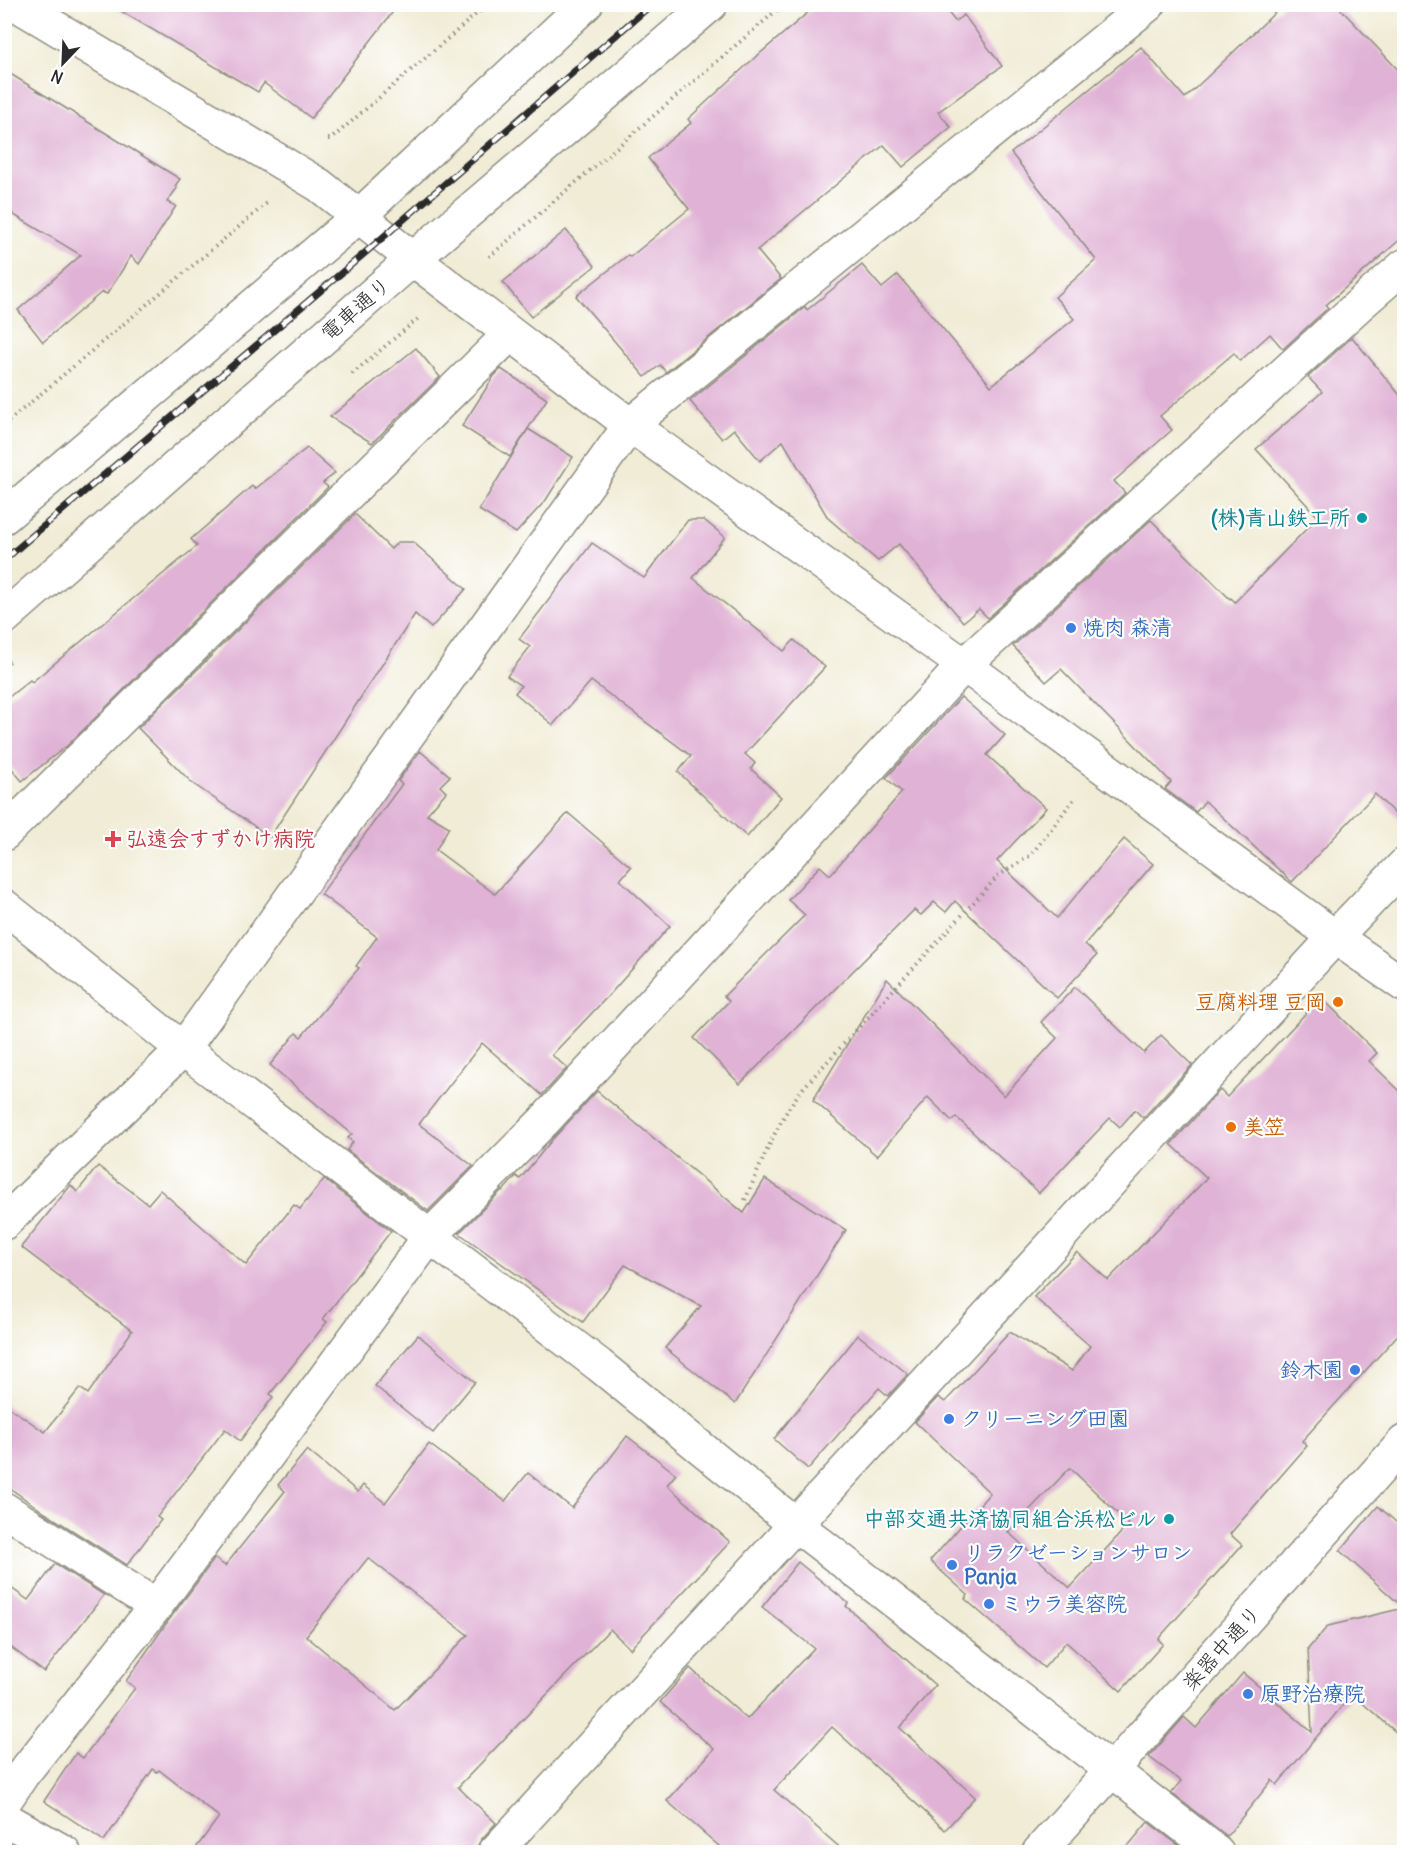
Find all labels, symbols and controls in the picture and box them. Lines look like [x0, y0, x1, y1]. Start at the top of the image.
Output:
north arrow [33, 33, 93, 93]
text: N [48, 65, 66, 88]
street label: 電車通り [315, 271, 396, 346]
place label: (株)青山鉄工所 [1211, 504, 1350, 531]
marker: (株)青山鉄工所 [1355, 511, 1369, 525]
place label: 焼肉 森清 [1083, 614, 1172, 641]
marker: 焼肉 森清 [1064, 621, 1078, 635]
place label: 弘遠会すずかけ病院 [126, 825, 315, 852]
marker: 弘遠会すずかけ病院 [104, 830, 122, 848]
place label: 豆腐料理 豆岡 [1195, 988, 1326, 1015]
marker: 豆腐料理 豆岡 [1331, 995, 1345, 1009]
place label: 美笠 [1243, 1113, 1285, 1140]
marker: 美笠 [1224, 1120, 1238, 1134]
place label: 鈴木園 [1280, 1356, 1343, 1383]
marker: 鈴木園 [1348, 1363, 1362, 1377]
place label: クリーニング田園 [961, 1405, 1129, 1432]
marker: クリーニング田園 [942, 1412, 956, 1426]
place label: 中部交通共済協同組合浜松ビル [863, 1505, 1157, 1532]
marker: 中部交通共済協同組合浜松ビル [1162, 1512, 1176, 1526]
place label: リラクゼーションサロン Panja [964, 1539, 1192, 1590]
marker: リラクゼーションサロン Panja [945, 1558, 959, 1572]
place label: ミウラ美容院 [1001, 1590, 1127, 1617]
marker: ミウラ美容院 [982, 1597, 996, 1611]
street label: 楽器中通り [1176, 1600, 1267, 1696]
place label: 原野治療院 [1260, 1680, 1365, 1707]
marker: 原野治療院 [1241, 1687, 1255, 1701]

